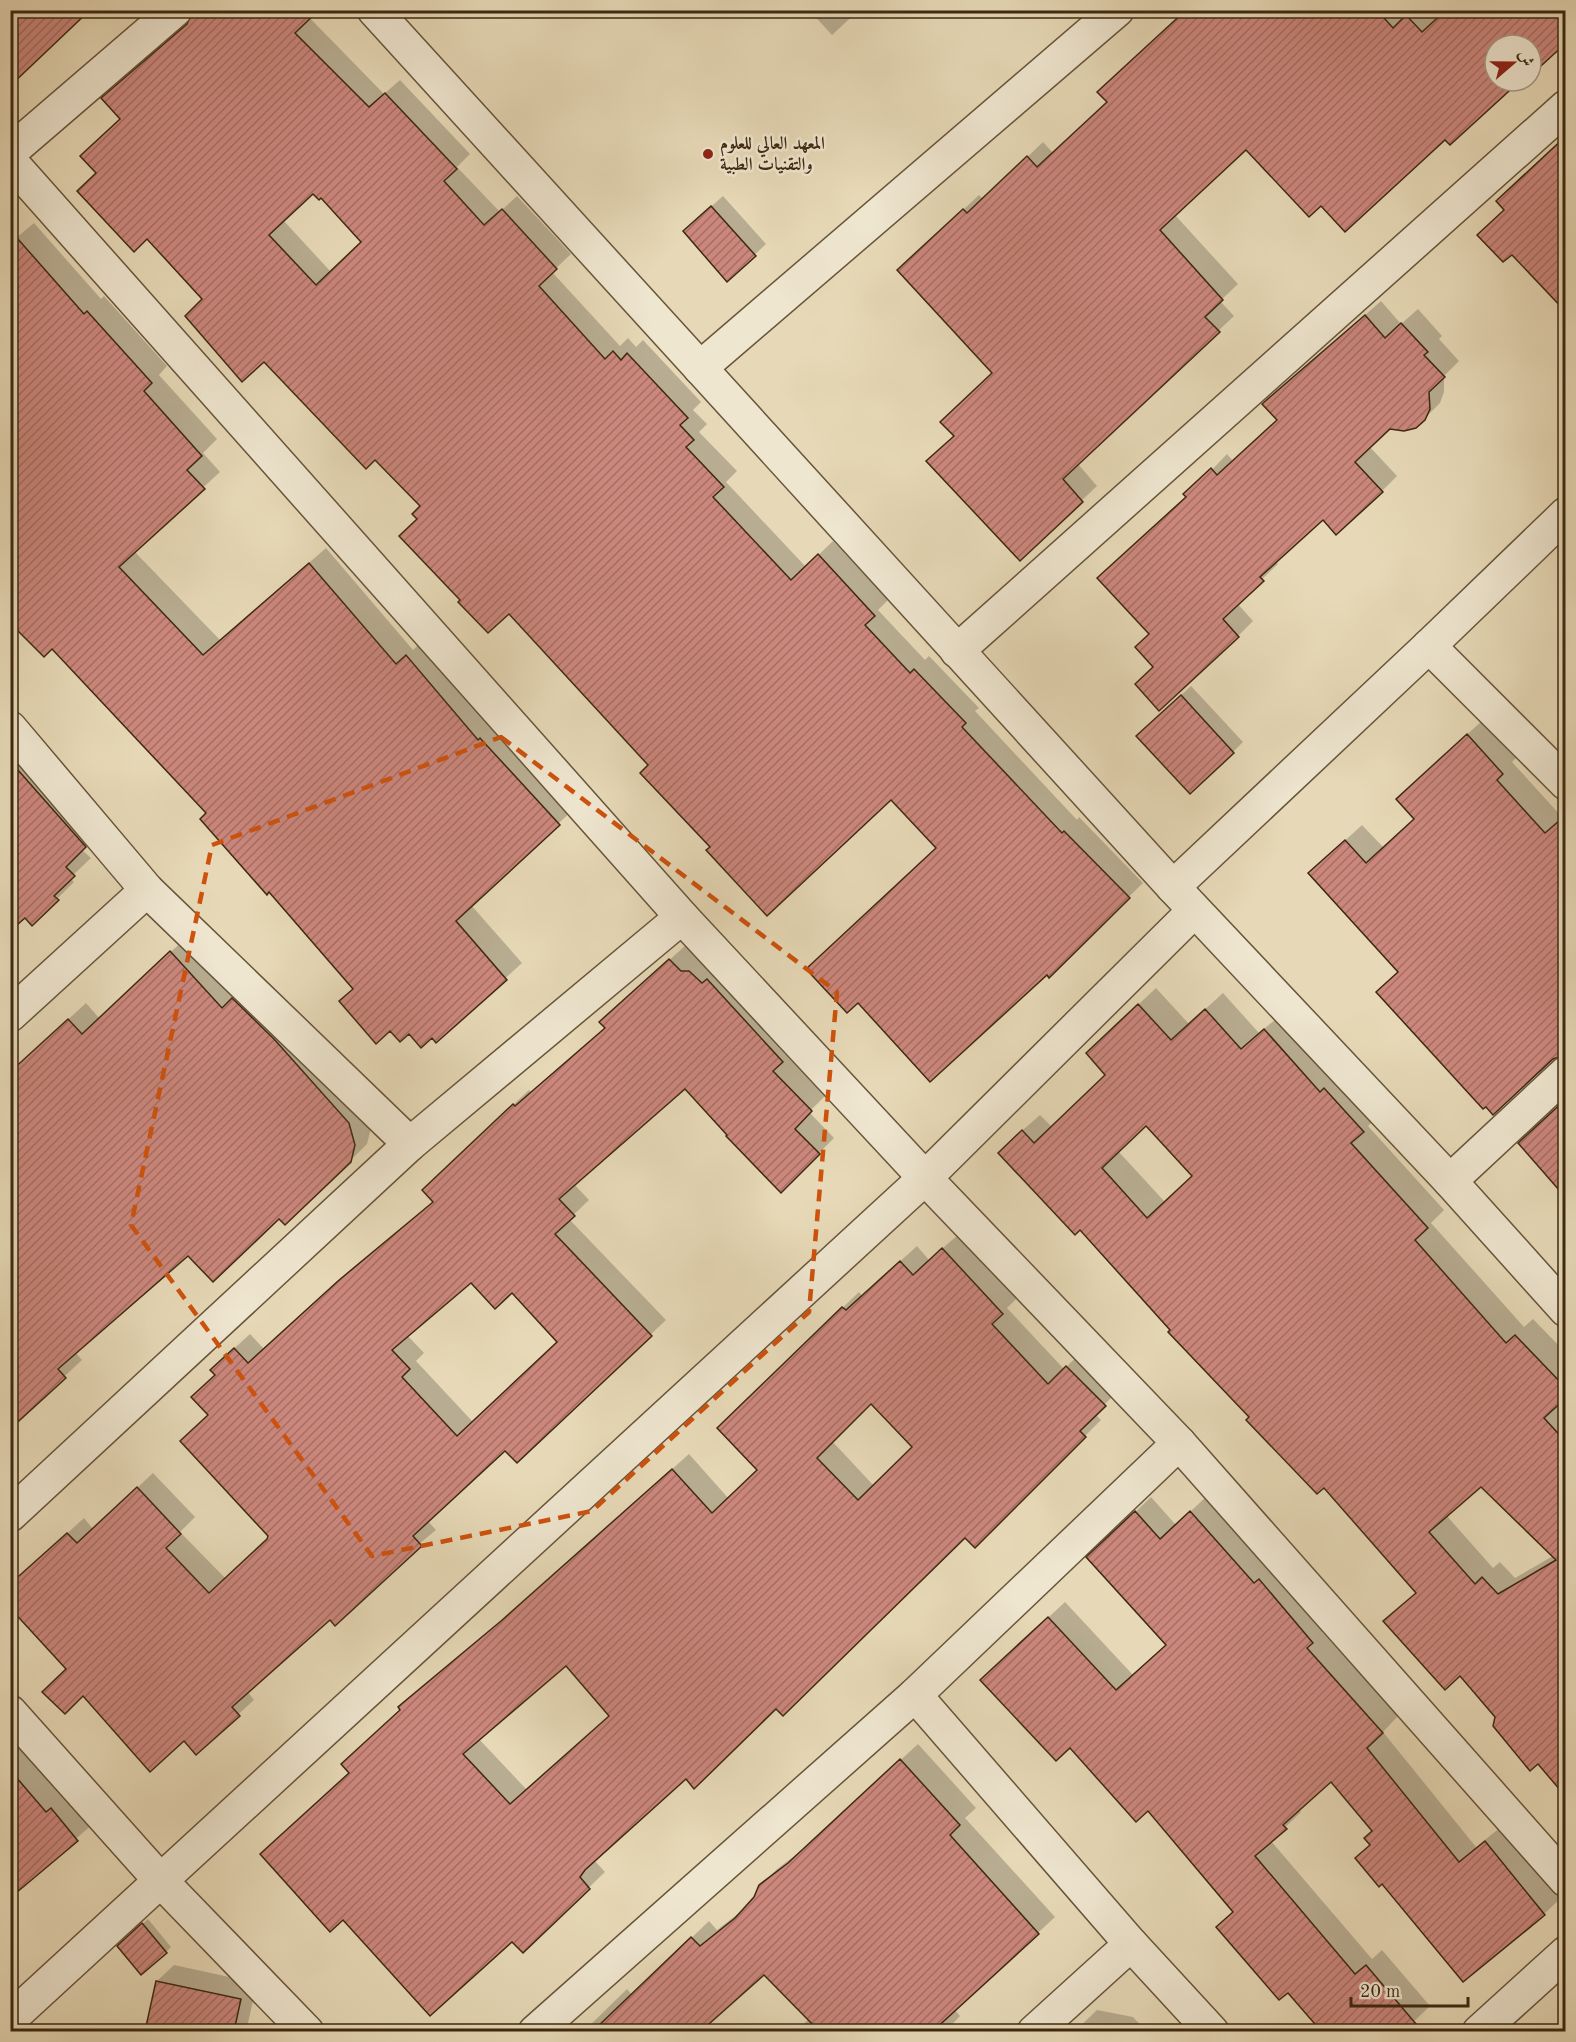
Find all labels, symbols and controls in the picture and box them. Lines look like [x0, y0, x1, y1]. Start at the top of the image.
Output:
north arrow [1483, 33, 1543, 93]
text: ش [1515, 48, 1535, 69]
place label: المعهد العالي للعلوم والتقنيات الطبية [720, 135, 825, 175]
marker: المعهد العالي للعلوم والتقنيات الطبية [701, 147, 715, 161]
scale bar [1351, 1970, 1468, 2008]
text: 20 m [1360, 1983, 1400, 2001]

